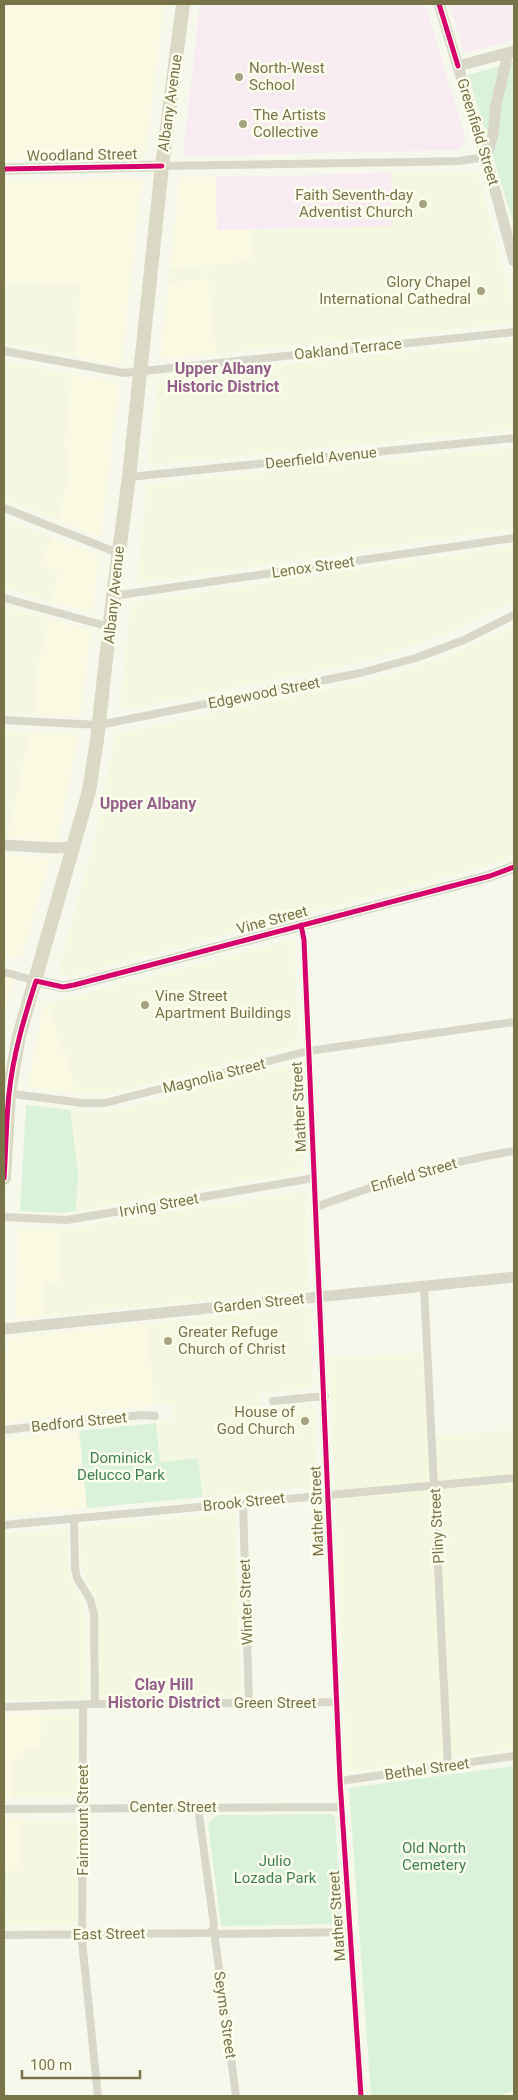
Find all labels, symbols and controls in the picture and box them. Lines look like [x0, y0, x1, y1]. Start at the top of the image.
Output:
street label: Albany Avenue [154, 53, 186, 153]
place label: North-West School [249, 59, 325, 94]
marker: North-West School [233, 71, 245, 83]
street label: Greenfield Street [453, 76, 503, 188]
place label: The Artists Collective [253, 106, 326, 141]
marker: The Artists Collective [237, 118, 249, 130]
street label: Woodland Street [27, 145, 137, 165]
place label: Faith Seventh-day Adventist Church [295, 186, 413, 221]
marker: Faith Seventh-day Adventist Church [417, 198, 429, 210]
place label: Glory Chapel International Cathedral [319, 273, 471, 308]
marker: Glory Chapel International Cathedral [475, 285, 487, 297]
street label: Oakland Terrace [293, 334, 403, 364]
district label: Upper Albany Historic District [167, 359, 280, 396]
street label: Deerfield Avenue [264, 443, 378, 473]
street label: Albany Avenue [100, 545, 128, 645]
street label: Lenox Street [270, 552, 356, 582]
street label: Edgewood Street [207, 673, 321, 713]
district label: Upper Albany [100, 794, 197, 813]
street label: Vine Street [235, 902, 310, 938]
place label: Vine Street Apartment Buildings [155, 987, 291, 1022]
marker: Vine Street Apartment Buildings [139, 999, 151, 1011]
street label: Magnolia Street [161, 1055, 267, 1097]
street label: Mather Street [288, 1061, 310, 1153]
street label: Enfield Street [369, 1154, 459, 1196]
street label: Irving Street [118, 1189, 200, 1221]
street label: Garden Street [213, 1289, 305, 1317]
place label: Greater Refuge Church of Christ [178, 1323, 286, 1358]
marker: Greater Refuge Church of Christ [162, 1335, 174, 1347]
place label: House of God Church [217, 1403, 296, 1438]
street label: Bedford Street [30, 1408, 128, 1436]
marker: House of God Church [299, 1415, 311, 1427]
park label: Dominick Delucco Park [77, 1449, 165, 1484]
street label: Mather Street [306, 1465, 328, 1557]
street label: Pliny Street [426, 1488, 448, 1564]
street label: Brook Street [202, 1489, 286, 1515]
street label: Winter Street [235, 1558, 257, 1646]
district label: Clay Hill Historic District [108, 1675, 221, 1712]
street label: Green Street [234, 1694, 316, 1712]
street label: Bethel Street [383, 1754, 471, 1784]
street label: Fairmount Street [74, 1764, 92, 1876]
street label: Center Street [129, 1798, 217, 1816]
park label: Old North Cemetery [402, 1839, 466, 1874]
park label: Julio Lozada Park [234, 1852, 317, 1887]
street label: Mather Street [325, 1870, 349, 1962]
street label: East Street [73, 1924, 146, 1944]
street label: Seyms Street [210, 1970, 240, 2060]
scale bar [22, 2048, 140, 2080]
text: 100 m [30, 2056, 72, 2074]

